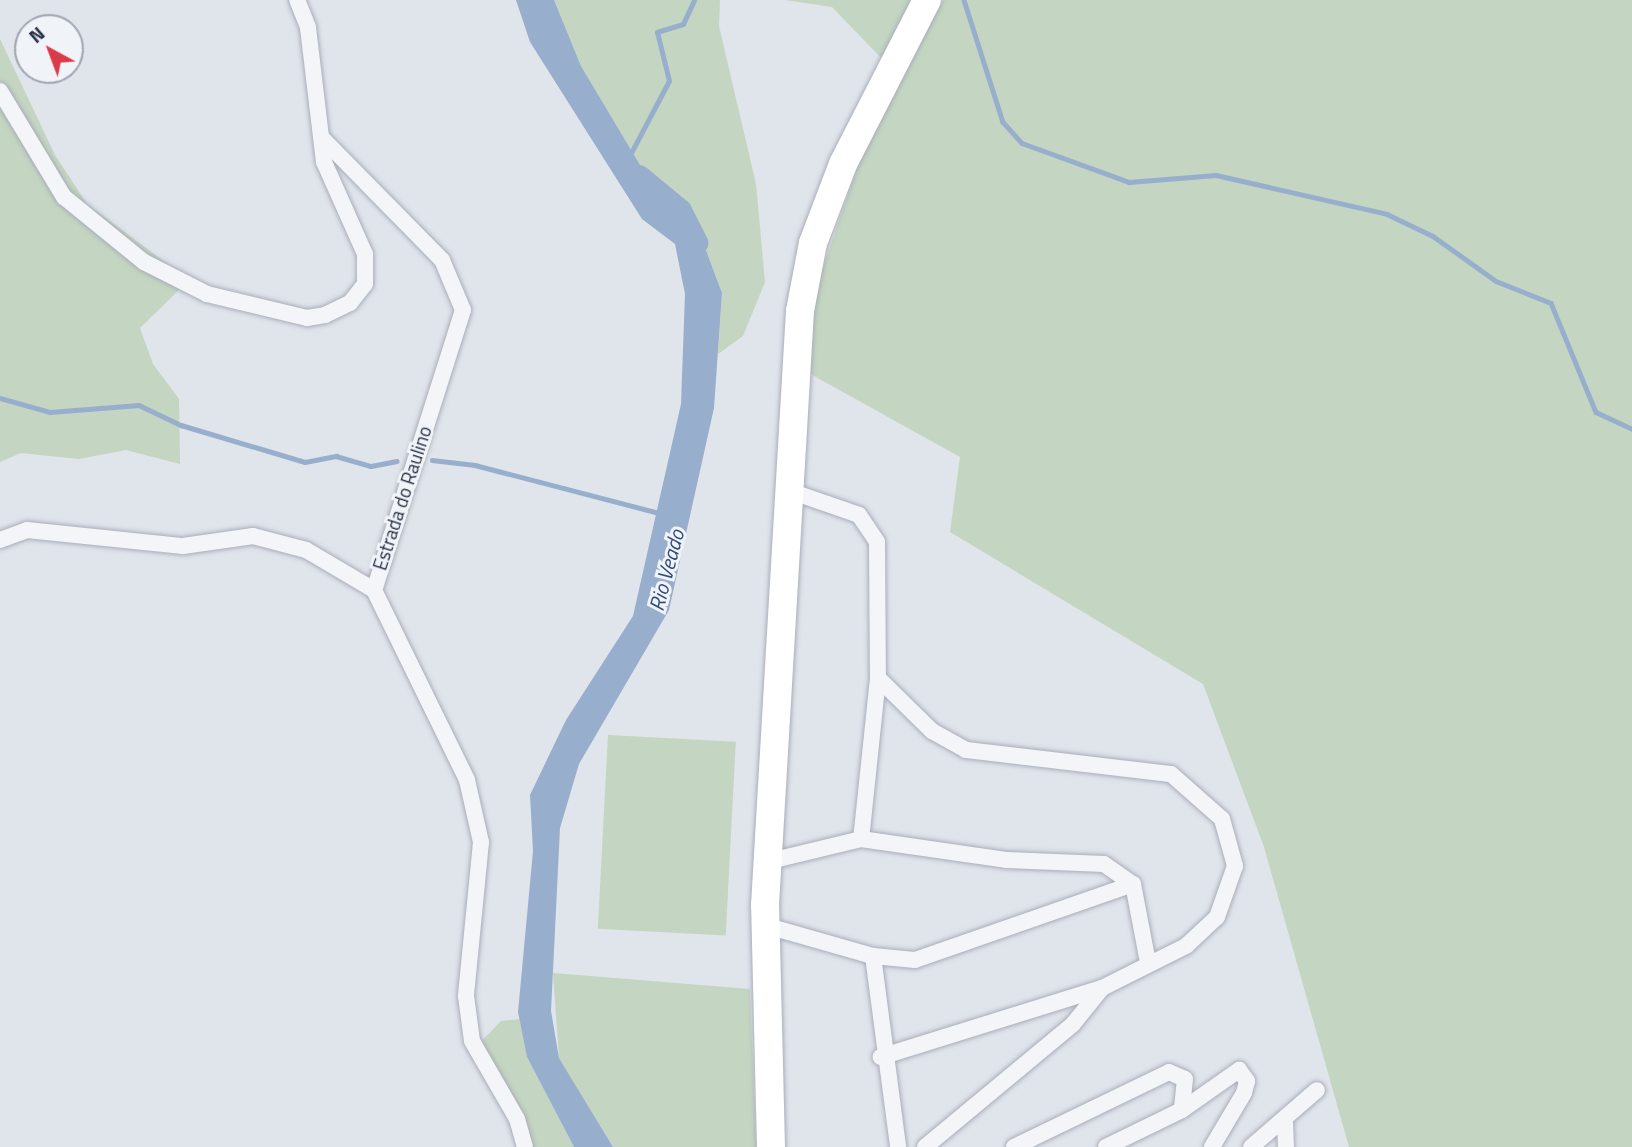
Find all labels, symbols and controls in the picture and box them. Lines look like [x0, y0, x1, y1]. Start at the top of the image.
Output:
north arrow [14, 14, 84, 84]
text: N [22, 19, 51, 50]
street label: Estrada do Raulino [368, 423, 436, 573]
water label: Rio Veado [643, 527, 689, 613]

